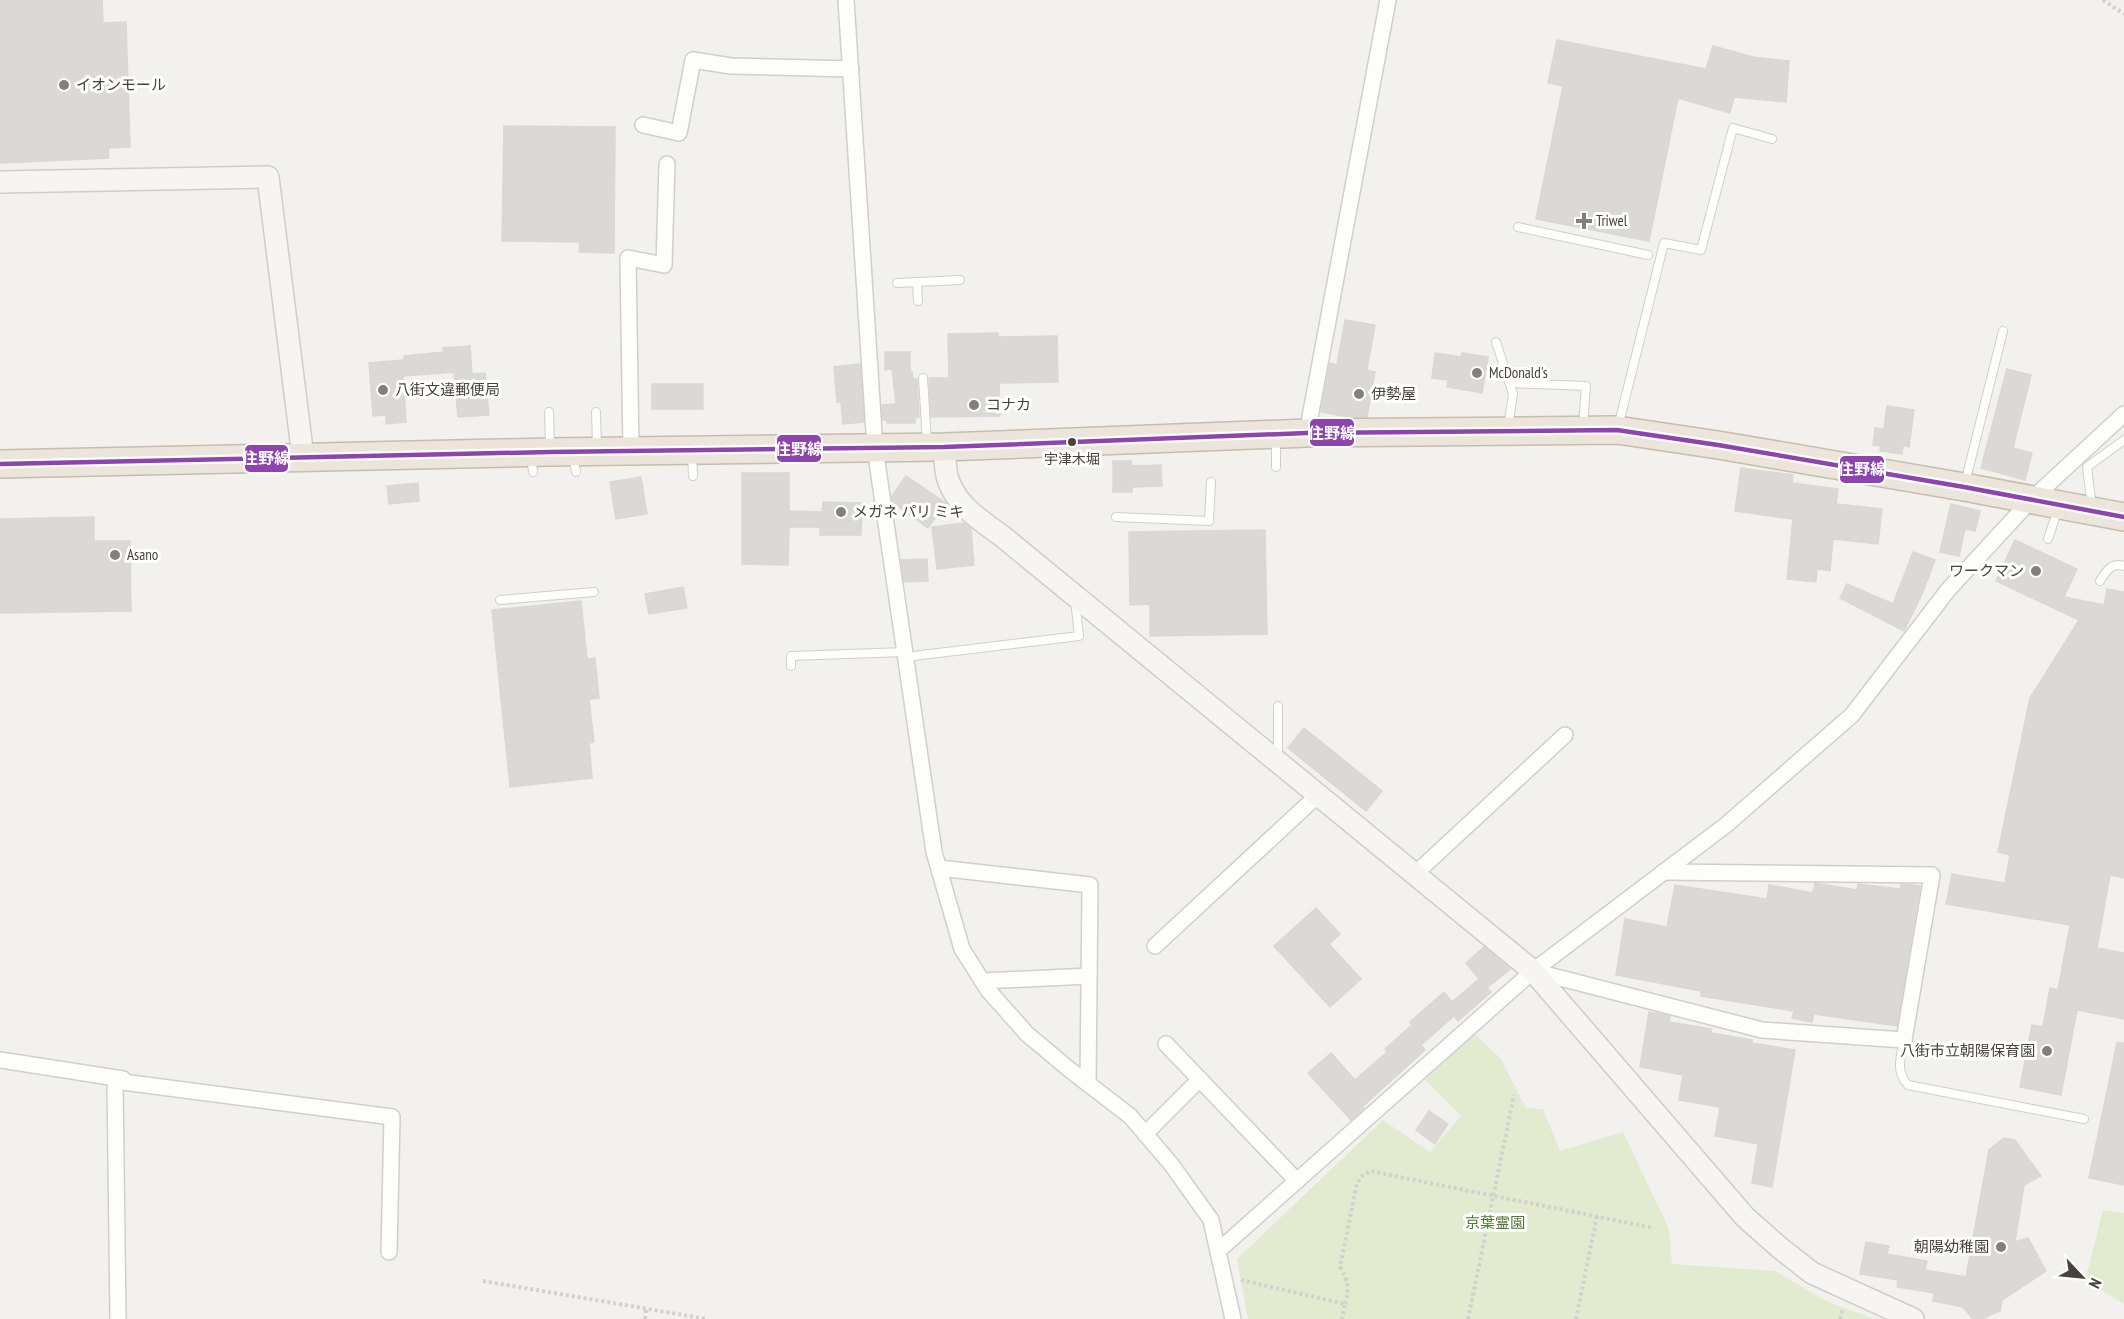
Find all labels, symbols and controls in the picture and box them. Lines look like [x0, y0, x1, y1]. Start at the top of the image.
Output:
place label: イオンモール [76, 75, 166, 94]
marker: イオンモール [57, 78, 71, 92]
place label: Triwel [1596, 211, 1628, 230]
marker: Triwel [1577, 214, 1591, 228]
place label: McDonald's [1489, 363, 1548, 382]
marker: McDonald's [1470, 366, 1484, 380]
place label: 八街文違郵便局 [395, 380, 500, 399]
marker: 八街文違郵便局 [376, 383, 390, 397]
place label: 伊勢屋 [1371, 384, 1416, 403]
marker: 伊勢屋 [1352, 387, 1366, 401]
place label: コナカ [986, 395, 1031, 414]
marker: コナカ [967, 398, 981, 412]
line badge: 住野線 [1309, 418, 1355, 447]
text: 住野線 [1307, 423, 1356, 443]
line badge: 住野線 [776, 434, 822, 463]
marker: 宇津木堀 [1066, 436, 1078, 448]
text: 住野線 [774, 439, 823, 459]
line badge: 住野線 [244, 444, 289, 473]
text: 住野線 [241, 448, 290, 468]
place label: 宇津木堀 [1044, 450, 1100, 468]
line badge: 住野線 [1839, 455, 1885, 484]
text: 住野線 [1837, 459, 1886, 479]
place label: メガネ パリ ミキ [853, 502, 964, 521]
marker: メガネ パリ ミキ [834, 505, 848, 519]
place label: Asano [127, 545, 158, 564]
marker: Asano [108, 548, 122, 562]
place label: ワークマン [1949, 561, 2024, 580]
marker: ワークマン [2029, 564, 2043, 578]
place label: 八街市立朝陽保育園 [1900, 1041, 2035, 1060]
marker: 八街市立朝陽保育園 [2040, 1044, 2054, 1058]
park label: 京葉霊園 [1465, 1213, 1525, 1232]
place label: 朝陽幼稚園 [1914, 1237, 1989, 1256]
marker: 朝陽幼稚園 [1994, 1240, 2008, 1254]
north arrow [2052, 1247, 2112, 1307]
text: N [2085, 1275, 2106, 1292]

